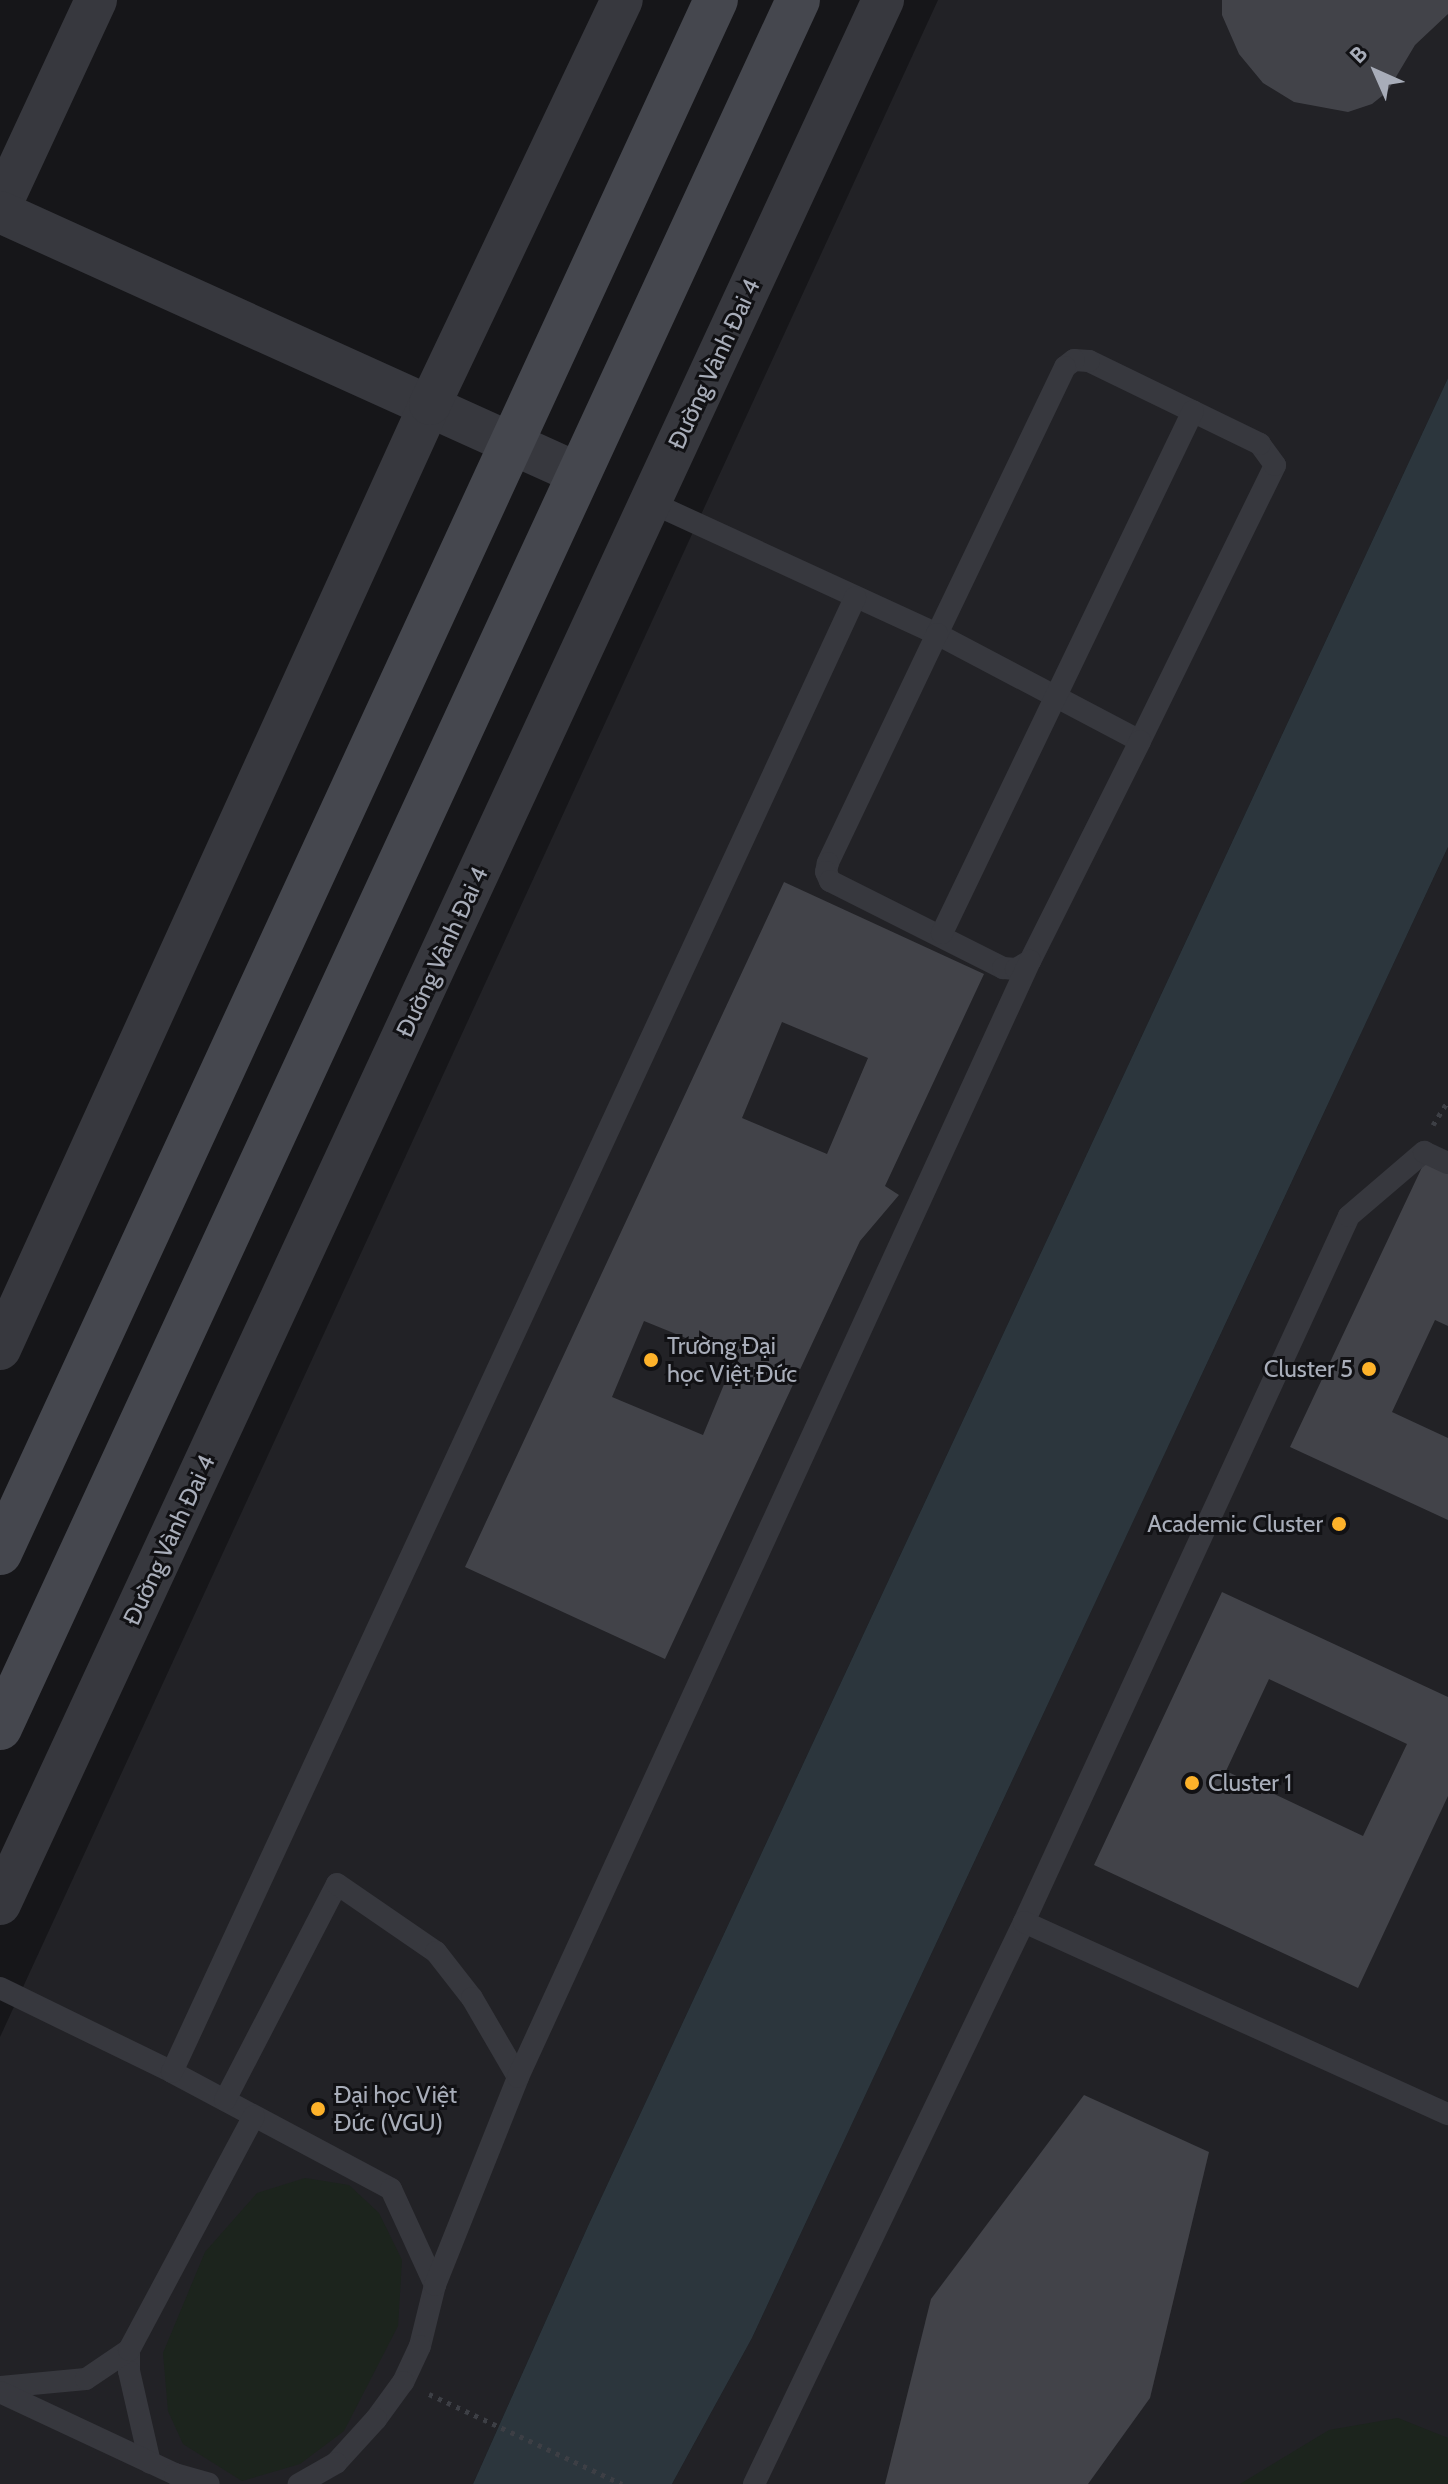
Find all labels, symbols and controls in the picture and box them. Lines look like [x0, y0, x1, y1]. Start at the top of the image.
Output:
north arrow [1336, 32, 1416, 112]
text: B [1344, 40, 1373, 69]
street label: Đường Vành Đai 4 [662, 274, 766, 454]
street label: Đường Vành Đai 4 [390, 862, 494, 1042]
place label: Trường Đại học Việt Đức [667, 1332, 797, 1388]
marker: Trường Đại học Việt Đức [642, 1351, 660, 1369]
place label: Cluster 5 [1264, 1355, 1353, 1383]
marker: Cluster 5 [1360, 1360, 1378, 1378]
street label: Đường Vành Đai 4 [117, 1450, 221, 1630]
place label: Academic Cluster [1147, 1510, 1323, 1538]
marker: Academic Cluster [1330, 1515, 1348, 1533]
place label: Cluster 1 [1208, 1769, 1292, 1797]
marker: Cluster 1 [1183, 1774, 1201, 1792]
place label: Đại học Việt Đức (VGU) [334, 2081, 457, 2137]
marker: Đại học Việt Đức (VGU) [309, 2100, 327, 2118]

